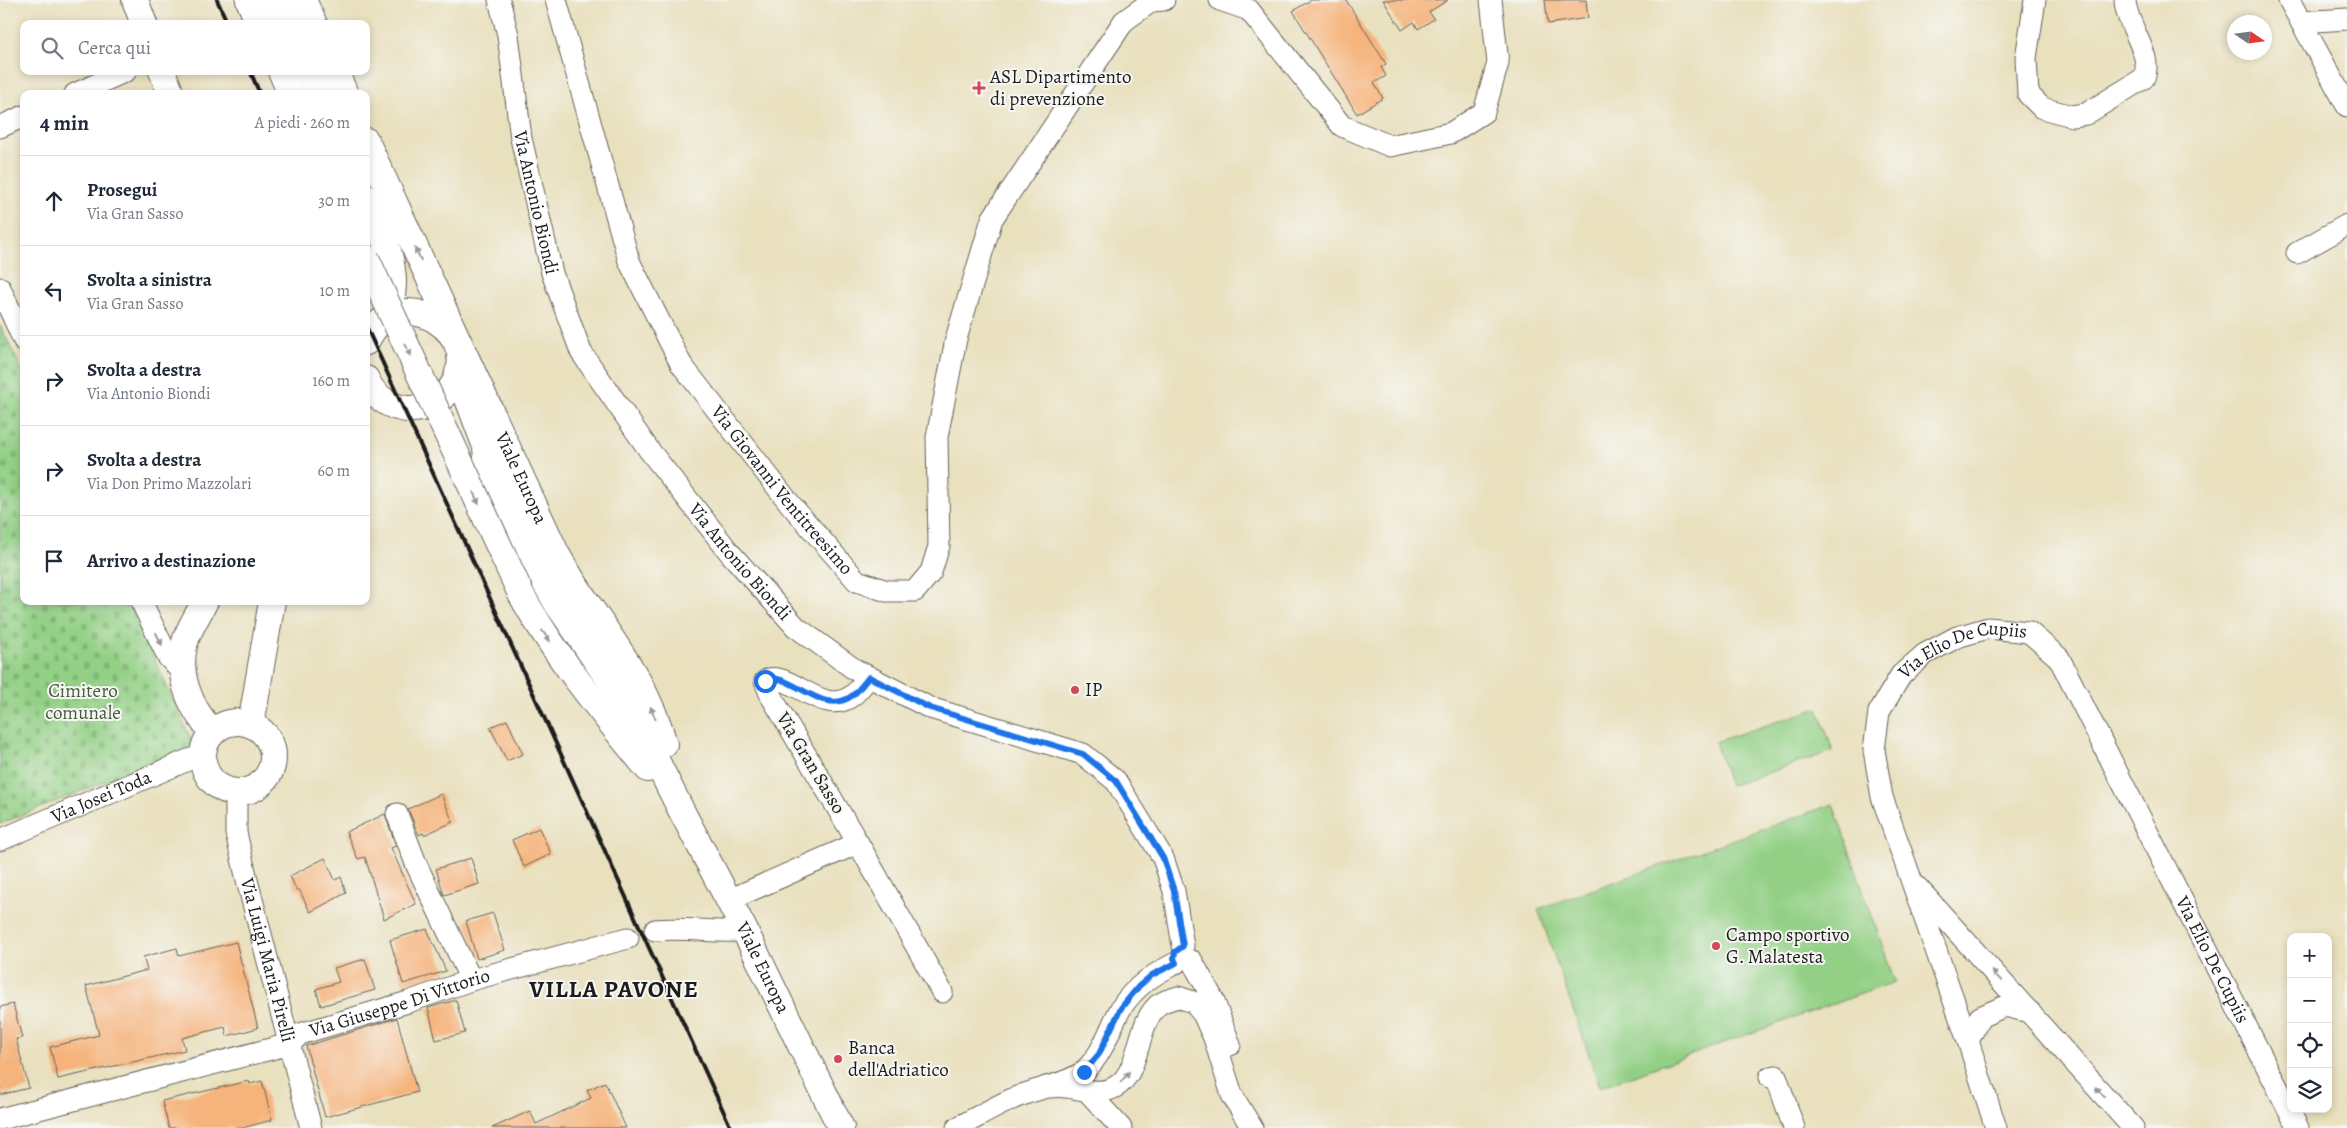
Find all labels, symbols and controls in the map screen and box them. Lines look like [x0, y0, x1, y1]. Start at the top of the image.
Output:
north arrow [2227, 15, 2272, 60]
search box [20, 20, 370, 75]
icon: search [38, 34, 66, 62]
text: Cerca qui [78, 35, 151, 61]
place label: ASL Dipartimento di prevenzione [989, 64, 1132, 112]
marker: ASL Dipartimento di prevenzione [972, 81, 986, 95]
text: 4 min [40, 109, 89, 137]
text: A piedi · 260 m [255, 112, 350, 134]
street label: Via Antonio Biondi [507, 128, 565, 277]
text: Prosegui [87, 177, 157, 203]
icon: ahead [40, 187, 68, 215]
text: 30 m [318, 190, 350, 212]
text: Via Gran Sasso [87, 203, 183, 225]
one-way arrow [414, 247, 422, 261]
text: Svolta a sinistra [87, 267, 212, 293]
icon: left [40, 277, 68, 305]
text: 10 m [320, 280, 350, 302]
text: Via Gran Sasso [87, 293, 183, 315]
one-way arrow [405, 343, 413, 357]
text: Svolta a destra [87, 357, 201, 383]
icon: right [40, 367, 68, 395]
text: 160 m [312, 370, 350, 392]
text: Via Antonio Biondi [87, 383, 210, 405]
street label: Via Giovanni Ventitreesimo [704, 399, 859, 581]
street label: Viale Europa [488, 427, 554, 528]
text: Svolta a destra [87, 447, 201, 473]
icon: right [40, 457, 68, 485]
text: 60 m [318, 460, 350, 482]
text: Via Don Primo Mazzolari [87, 473, 252, 495]
one-way arrow [472, 491, 480, 505]
street label: Via Antonio Biondi [682, 497, 797, 626]
icon: arrive [40, 547, 68, 575]
text: Arrivo a destinazione [87, 548, 256, 574]
street label: Via Elio De Cupiis [1892, 615, 2028, 685]
one-way arrow [541, 629, 551, 642]
one-way arrow [155, 632, 163, 647]
route start [754, 670, 777, 693]
place label: IP [1085, 677, 1103, 703]
park label: Cimitero comunale [45, 678, 121, 726]
marker: IP [1069, 684, 1081, 696]
one-way arrow [649, 705, 657, 720]
street label: Via Gran Sasso [770, 706, 852, 819]
street label: Via Josei Toda [46, 764, 156, 830]
street label: Via Luigi Maria Pirelli [234, 874, 301, 1045]
street label: Via Elio De Cupiis [2169, 891, 2256, 1028]
street label: Viale Europa [729, 917, 796, 1018]
place label: Campo sportivo G. Malatesta [1726, 922, 1849, 970]
map controls [2287, 933, 2332, 1113]
button: + [2287, 933, 2332, 978]
marker: Campo sportivo G. Malatesta [1710, 940, 1722, 952]
street label: Via Giuseppe Di Vittorio [305, 963, 493, 1044]
one-way arrow [1992, 969, 2003, 982]
district label: VILLA PAVONE [528, 973, 699, 1005]
button: − [2287, 978, 2332, 1023]
button: locate [2287, 1023, 2332, 1068]
place label: Banca dell'Adriatico [848, 1035, 949, 1083]
marker: Banca dell'Adriatico [832, 1053, 844, 1065]
route end [1073, 1061, 1096, 1084]
button: layers [2287, 1068, 2332, 1113]
one-way arrow [1119, 1071, 1130, 1084]
one-way arrow [2094, 1086, 2106, 1098]

